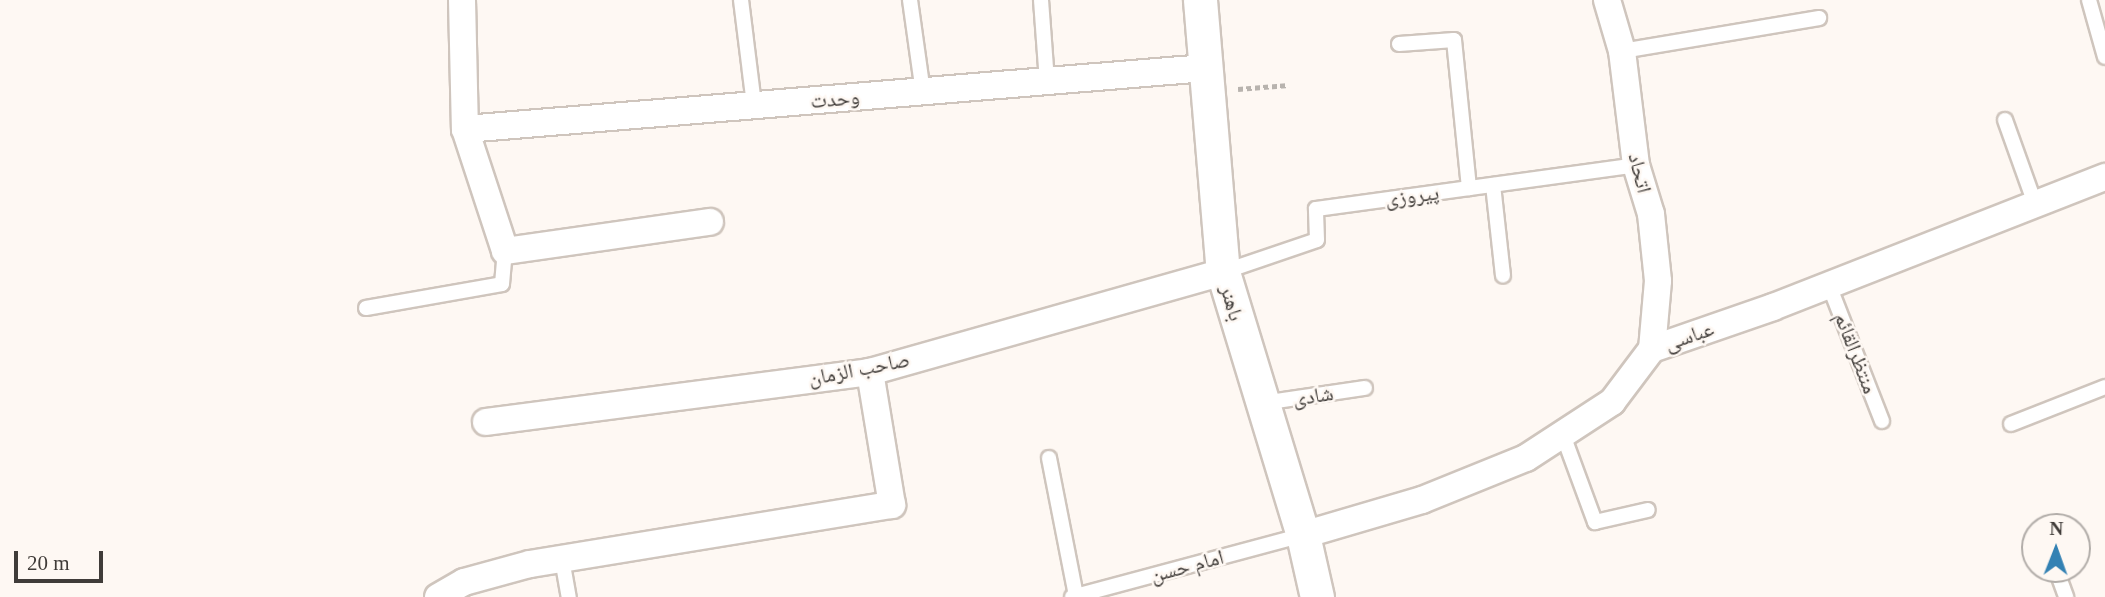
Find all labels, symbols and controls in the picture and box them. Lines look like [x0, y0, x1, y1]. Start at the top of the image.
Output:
street label: وحدت [809, 84, 861, 114]
street label: اتحاد [1623, 150, 1657, 196]
street label: پیروزی [1383, 180, 1441, 212]
street label: باهنر [1215, 282, 1249, 324]
street label: منتظرالقائم [1829, 309, 1883, 397]
street label: عباسی [1661, 316, 1717, 356]
street label: صاحب الزمان [806, 347, 912, 391]
street label: شادی [1291, 380, 1335, 412]
north arrow [2021, 513, 2091, 583]
text: N [2049, 518, 2063, 539]
scale bar [18, 538, 107, 582]
street label: امام حسن [1148, 544, 1226, 588]
text: 20 m [27, 551, 70, 575]

